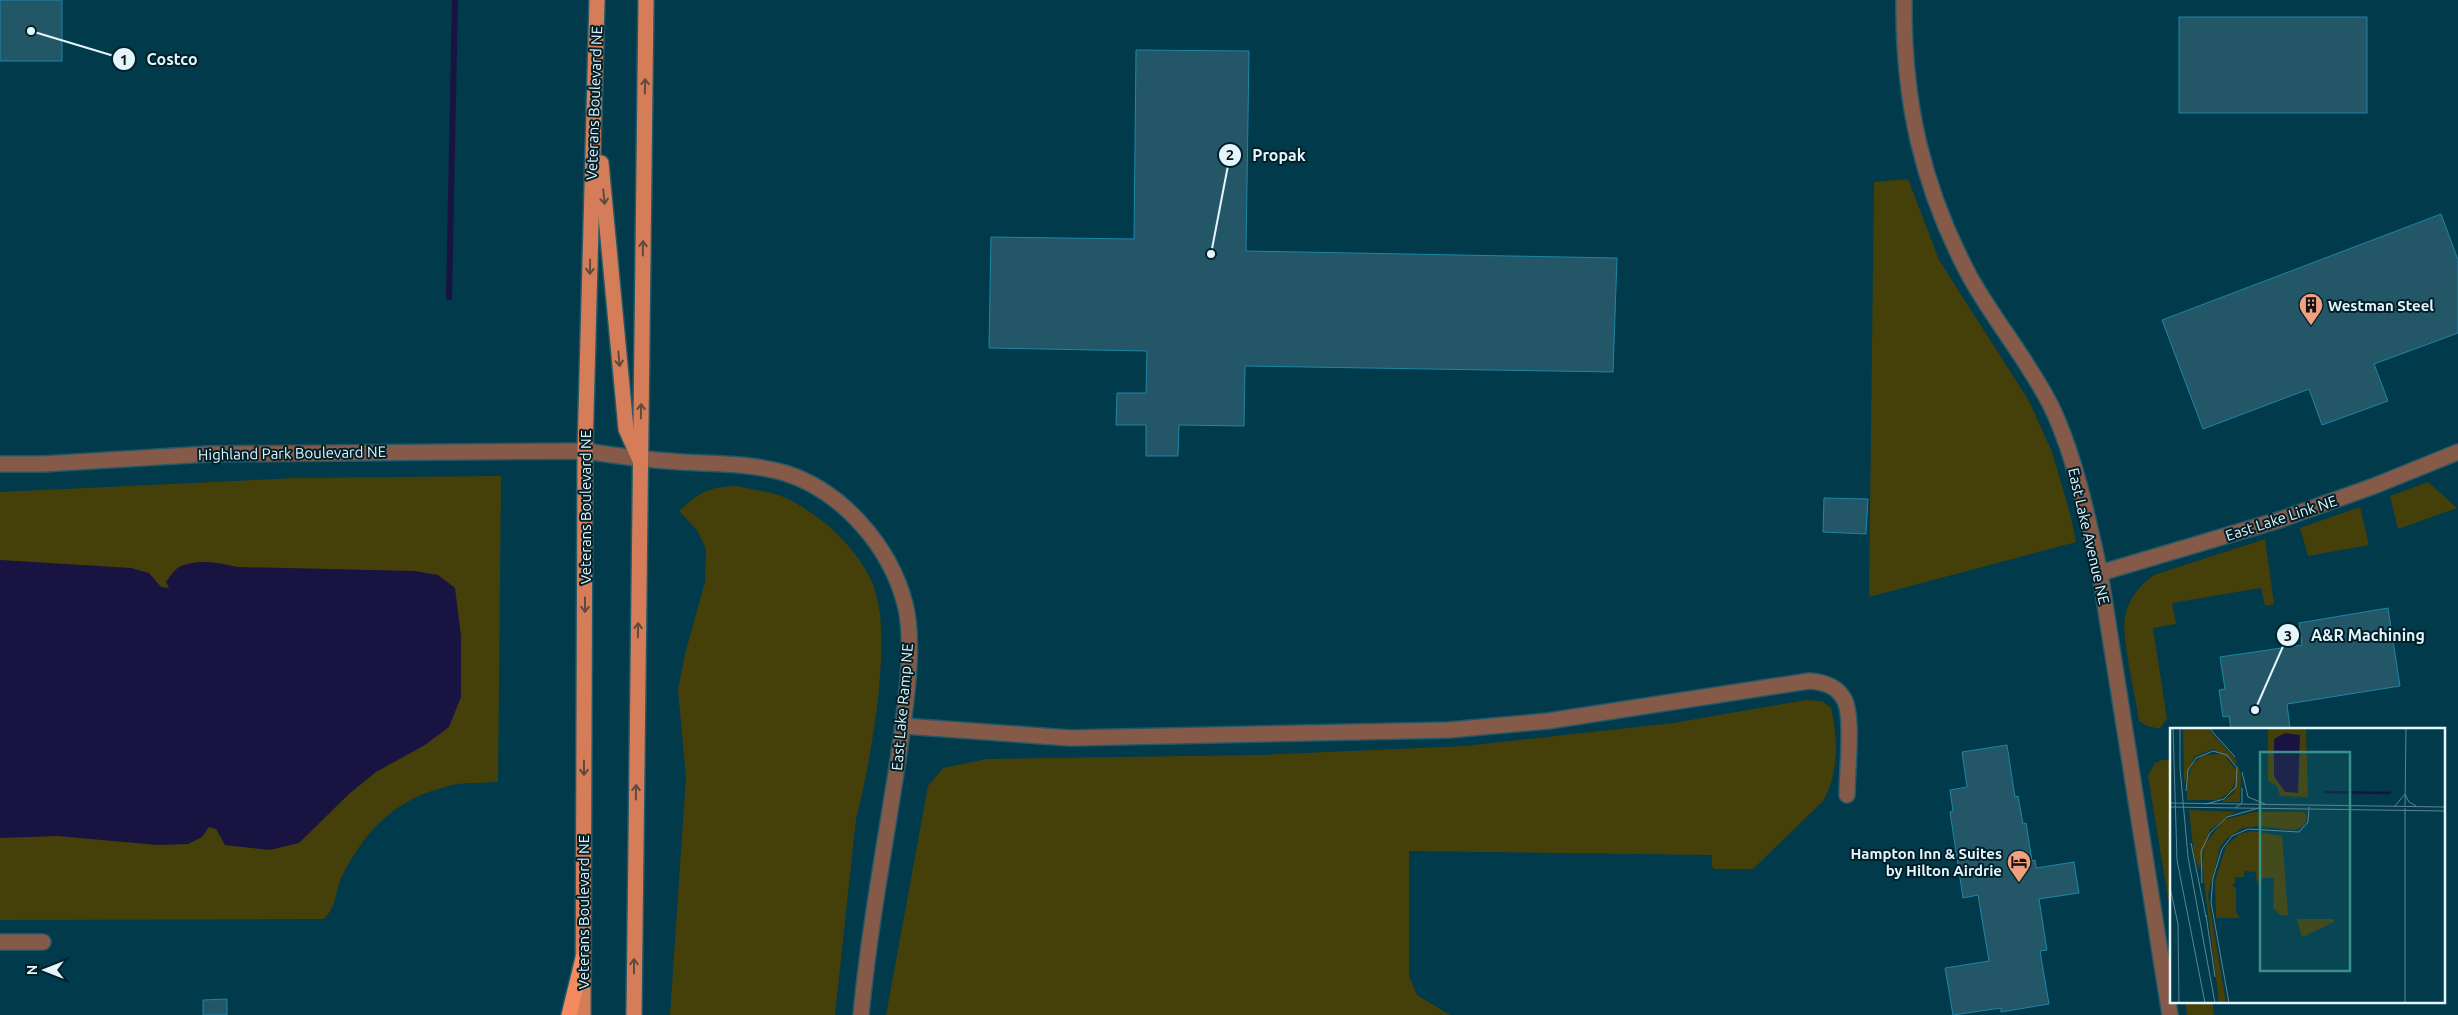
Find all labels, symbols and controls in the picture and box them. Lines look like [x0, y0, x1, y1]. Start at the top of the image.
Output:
street label: Veterans Boulevard NE [583, 26, 605, 180]
callout: Costco [111, 44, 207, 75]
text: Costco [146, 50, 198, 68]
text: 1 [120, 51, 128, 68]
one-way arrow [640, 78, 650, 94]
callout: Propak [1217, 140, 1316, 171]
text: 2 [1226, 146, 1234, 163]
text: Propak [1252, 146, 1306, 164]
one-way arrow [599, 188, 609, 204]
one-way arrow [639, 240, 648, 256]
one-way arrow [585, 258, 595, 275]
building icon: Westman Steel [2298, 292, 2324, 326]
place label: Westman Steel [2328, 297, 2434, 314]
one-way arrow [614, 350, 624, 366]
one-way arrow [637, 403, 646, 419]
street label: Veterans Boulevard NE [577, 430, 594, 584]
street label: Highland Park Boulevard NE [198, 443, 386, 463]
street label: East Lake Avenue NE [2065, 466, 2113, 606]
street label: East Lake Link NE [2223, 492, 2339, 544]
one-way arrow [580, 596, 590, 613]
callout: A&R Machining [2276, 620, 2434, 651]
one-way arrow [633, 622, 643, 638]
text: A&R Machining [2311, 626, 2425, 644]
text: 3 [2284, 627, 2292, 644]
street label: East Lake Ramp NE [888, 643, 916, 771]
inset map [2170, 728, 2446, 1002]
one-way arrow [579, 759, 589, 775]
one-way arrow [631, 785, 641, 801]
street label: Veterans Boulevard NE [575, 835, 592, 989]
place label: Hampton Inn & Suites by Hilton Airdrie [1850, 845, 2002, 879]
hotel icon: Hampton Inn & Suites by Hilton Airdrie [2006, 849, 2032, 883]
north arrow [20, 945, 70, 995]
one-way arrow [629, 959, 639, 975]
text: N [24, 965, 40, 975]

